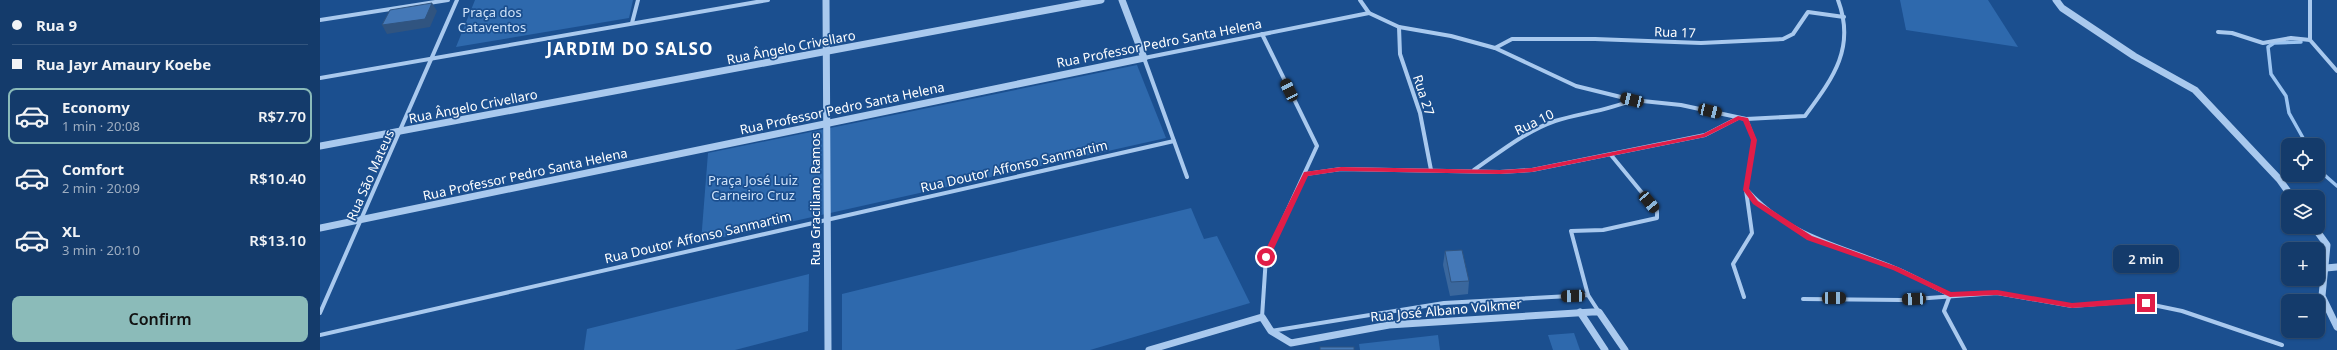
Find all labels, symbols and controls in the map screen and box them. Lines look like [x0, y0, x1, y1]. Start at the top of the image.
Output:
park label: Praça dos Cataventos [458, 3, 526, 36]
street label: Rua Professor Pedro Santa Helena [1055, 14, 1263, 72]
text: Rua 9 [36, 15, 77, 35]
street label: Rua 17 [1654, 22, 1696, 42]
street label: Rua Ângelo Crivellaro [725, 26, 857, 68]
district label: JARDIM DO SALSO [545, 37, 713, 60]
text: Rua Jayr Amaury Koebe [36, 54, 211, 74]
street label: Rua 27 [1409, 72, 1439, 118]
street label: Rua Professor Pedro Santa Helena [738, 77, 946, 139]
car [1278, 77, 1300, 103]
street label: Rua Ângelo Crivellaro [407, 85, 539, 127]
car [1619, 91, 1645, 109]
text: Economy [62, 97, 130, 117]
icon: car [14, 98, 50, 134]
car [1697, 102, 1723, 120]
street label: Rua 10 [1511, 105, 1557, 139]
text: R$7.70 [258, 106, 306, 126]
text: 1 min · 20:08 [62, 117, 140, 135]
street label: Rua São Mateus [342, 127, 398, 223]
street label: Rua Graciliano Ramos [806, 132, 824, 266]
street label: Rua Doutor Affonso Sanmartim [919, 136, 1109, 196]
map controls [2281, 138, 2325, 338]
button: locate [2281, 138, 2325, 182]
street label: Rua Professor Pedro Santa Helena [421, 143, 629, 205]
text: Comfort [62, 159, 124, 179]
icon: car [14, 160, 50, 196]
text: R$10.40 [249, 168, 306, 188]
park label: Praça José Luiz Carneiro Cruz [708, 171, 798, 204]
text: 2 min · 20:09 [62, 179, 140, 197]
car [1637, 189, 1661, 215]
button: layers [2281, 190, 2325, 234]
street label: Rua Doutor Affonso Sanmartim [603, 207, 793, 267]
text: XL [62, 221, 80, 241]
icon: car [14, 222, 50, 258]
text: R$13.10 [249, 230, 306, 250]
text: 3 min · 20:10 [62, 241, 140, 259]
button: + [2281, 242, 2325, 286]
callout: 2 min [2113, 245, 2179, 273]
route start [1257, 248, 1275, 266]
text: 2 min [2128, 250, 2164, 268]
car [1561, 290, 1585, 302]
car [1822, 292, 1846, 304]
car [1902, 292, 1926, 306]
street label: Rua José Albano Volkmer [1370, 294, 1523, 326]
route end [2137, 294, 2155, 312]
button: − [2281, 294, 2325, 338]
button: Confirm [12, 296, 308, 342]

